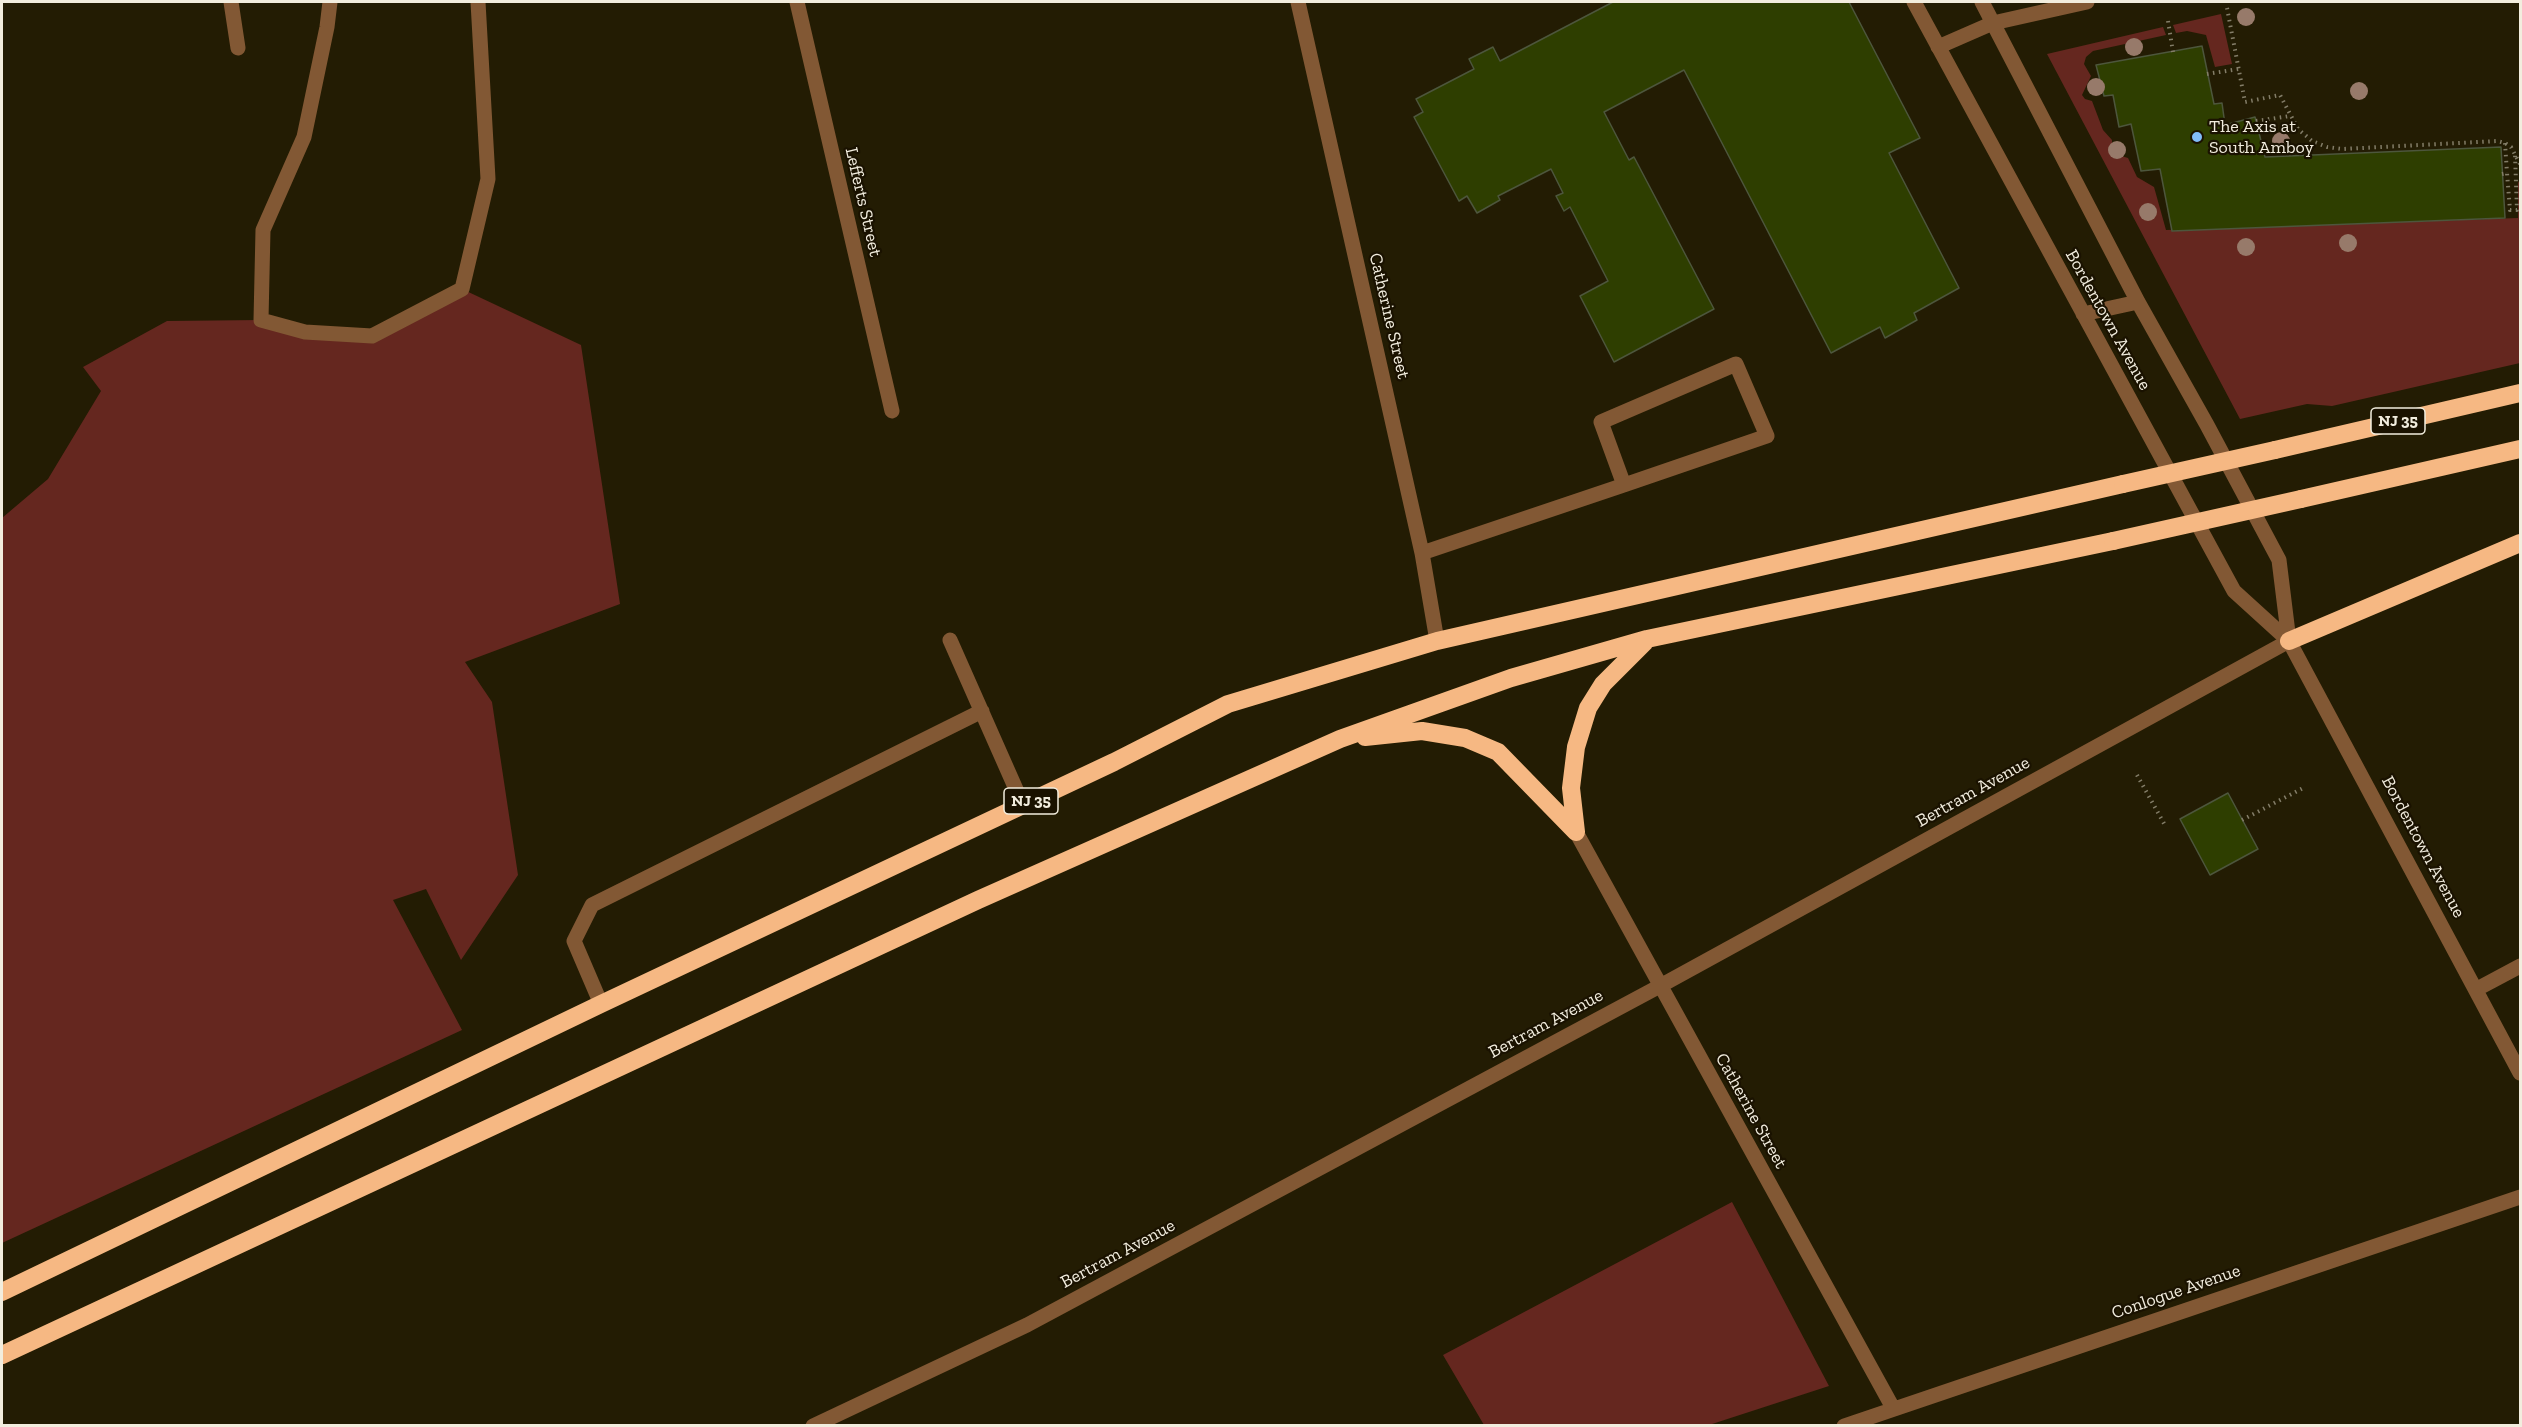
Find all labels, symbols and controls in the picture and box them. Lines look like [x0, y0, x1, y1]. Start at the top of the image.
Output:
place label: The Axis at South Amboy [2209, 116, 2314, 158]
marker: The Axis at South Amboy [2190, 130, 2204, 144]
street label: Lefferts Street [840, 145, 886, 259]
street label: Bordentown Avenue [2060, 246, 2156, 394]
street label: Catherine Street [1364, 251, 1414, 381]
road number: NJ 35 [2371, 408, 2425, 434]
street label: Bertram Avenue [1912, 752, 2034, 832]
street label: Bordentown Avenue [2377, 773, 2469, 921]
road number: NJ 35 [1004, 788, 1058, 814]
street label: Bertram Avenue [1485, 985, 1607, 1063]
street label: Catherine Street [1710, 1050, 1792, 1172]
street label: Bertram Avenue [1057, 1215, 1179, 1293]
street label: Conlogue Avenue [2109, 1260, 2243, 1324]

